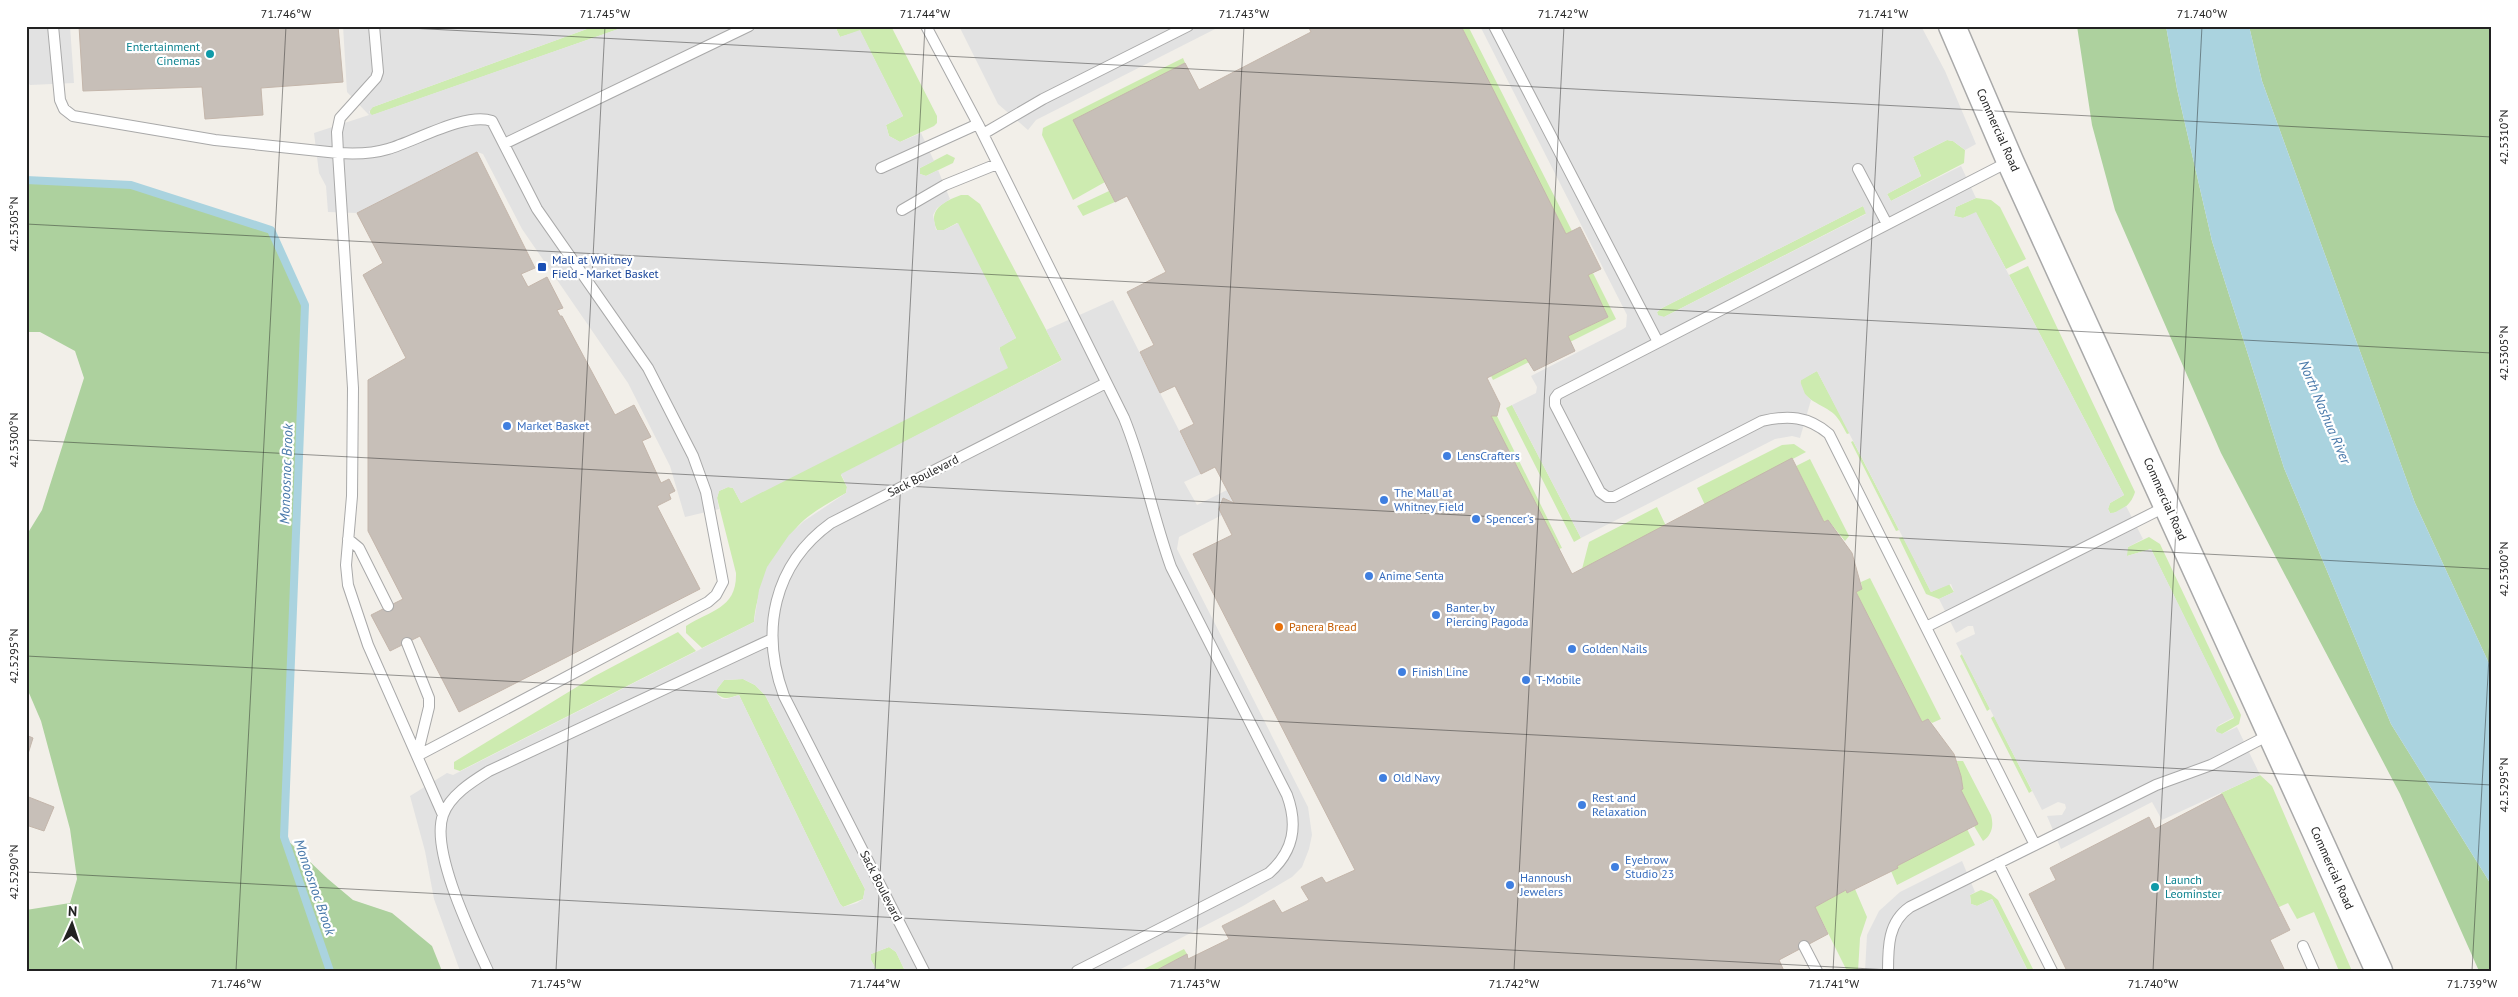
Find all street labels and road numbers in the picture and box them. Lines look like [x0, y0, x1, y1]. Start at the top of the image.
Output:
street label: Commercial Road [1973, 86, 2023, 174]
street label: Sack Boulevard [885, 451, 961, 500]
street label: Commercial Road [2140, 455, 2190, 543]
street label: Commercial Road [2307, 824, 2357, 912]
street label: Sack Boulevard [857, 848, 906, 924]

